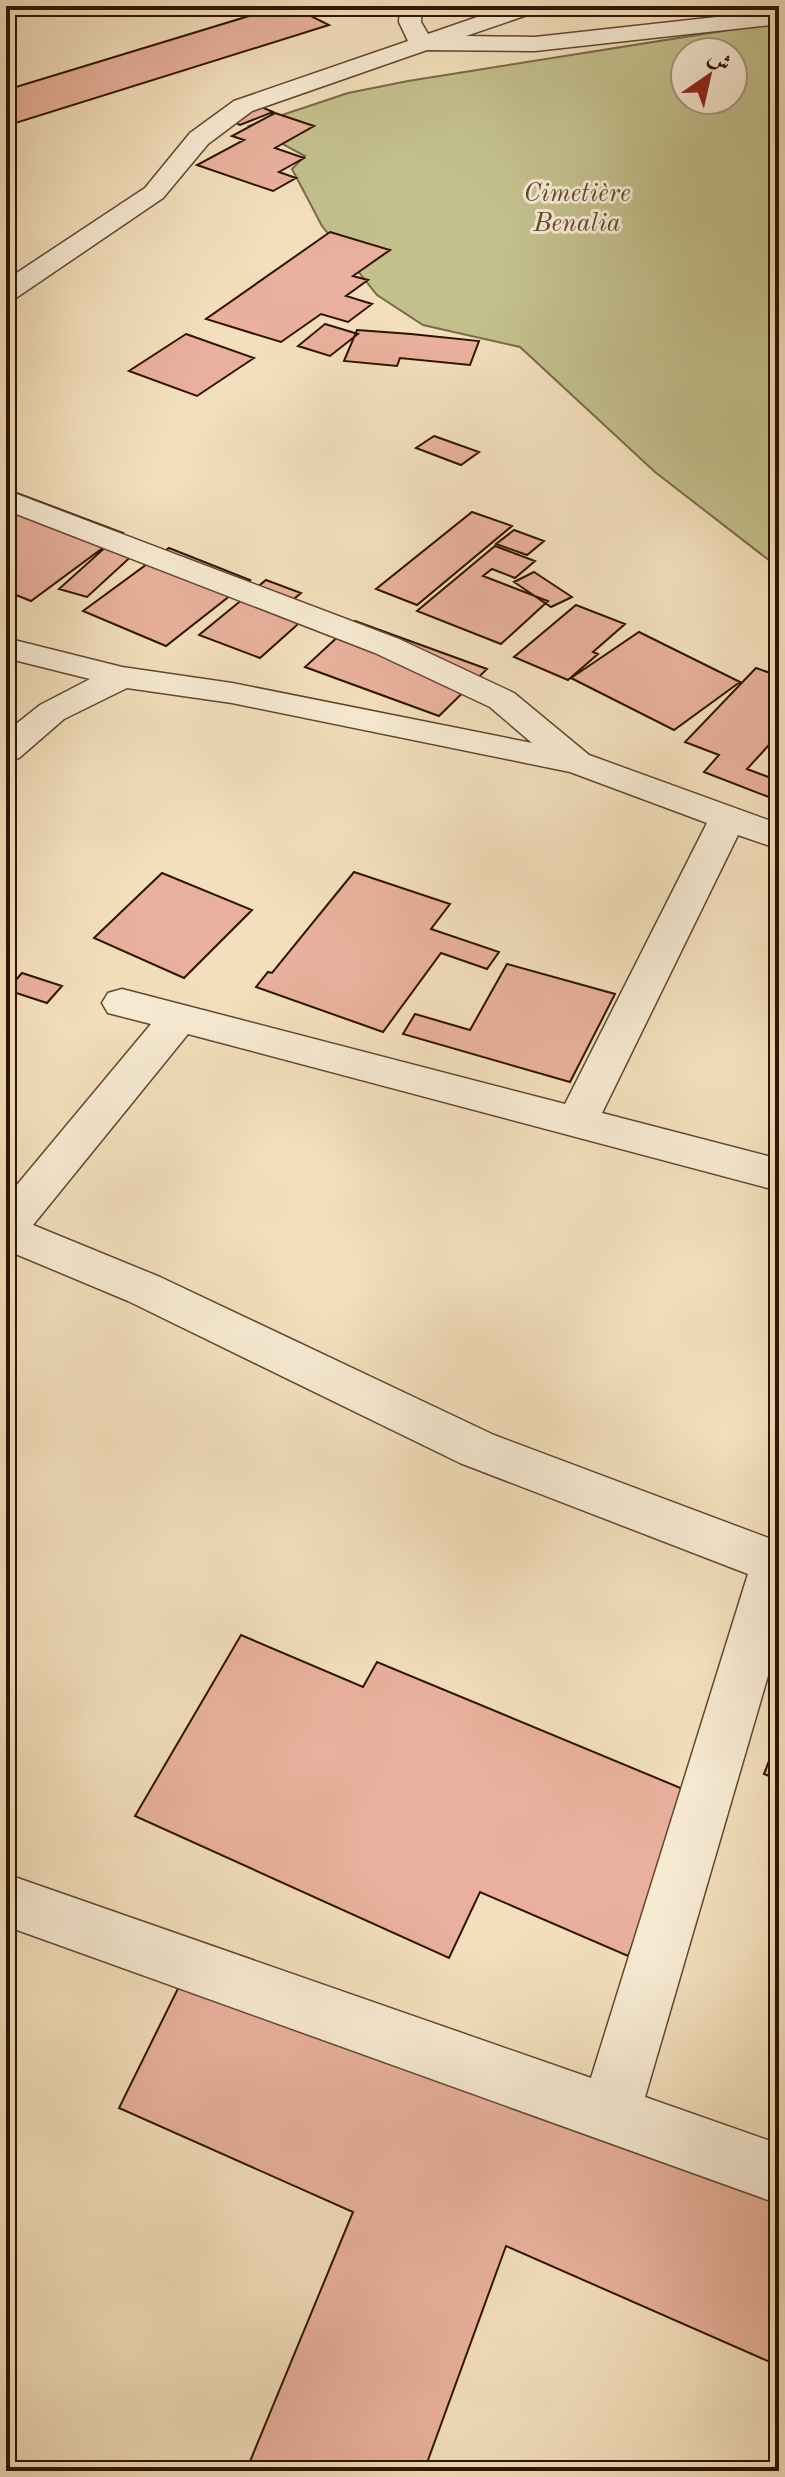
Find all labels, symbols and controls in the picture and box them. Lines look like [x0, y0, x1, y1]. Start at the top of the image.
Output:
north arrow [669, 36, 749, 116]
text: ش [704, 46, 734, 76]
park label: Cimetière Benalia [523, 181, 631, 237]

